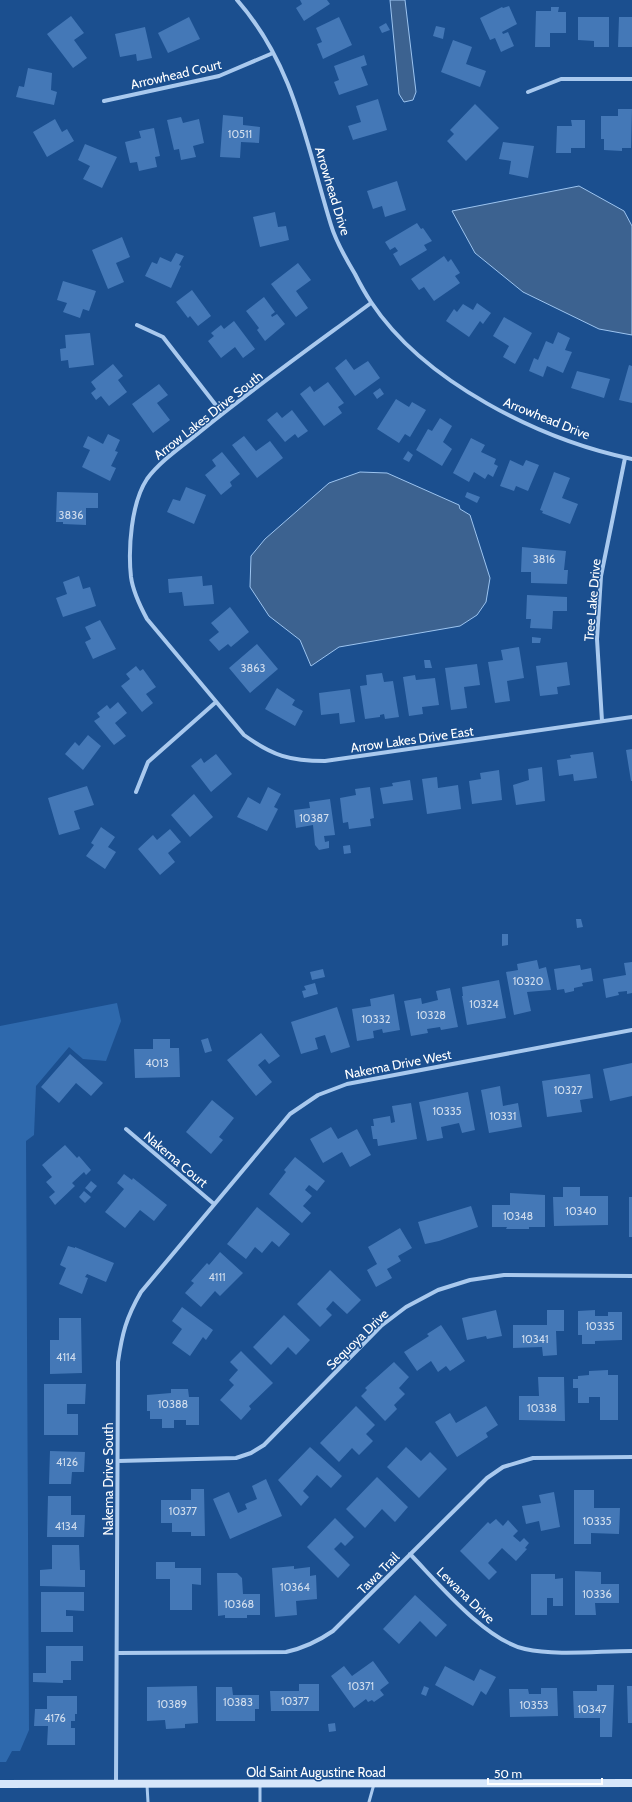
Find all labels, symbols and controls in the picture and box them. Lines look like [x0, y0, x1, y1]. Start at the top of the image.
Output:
street label: Arrowhead Court [129, 56, 224, 92]
house number: 10511 [228, 127, 252, 141]
street label: Arrowhead Drive [312, 145, 354, 238]
street label: Arrow Lakes Drive South [150, 368, 266, 462]
street label: Arrowhead Drive [501, 393, 593, 443]
house number: 3836 [59, 508, 83, 522]
house number: 3816 [533, 552, 555, 566]
street label: Tree Lake Drive [580, 558, 604, 642]
house number: 3863 [241, 661, 265, 675]
street label: Arrow Lakes Drive East [349, 722, 475, 756]
house number: 10387 [299, 811, 329, 825]
house number: 10320 [513, 974, 544, 988]
house number: 10324 [469, 997, 499, 1011]
house number: 10328 [416, 1008, 446, 1022]
house number: 10332 [362, 1012, 391, 1026]
street label: Nakema Drive West [343, 1046, 453, 1082]
house number: 4013 [145, 1056, 169, 1070]
house number: 10327 [554, 1083, 583, 1097]
house number: 10335 [432, 1104, 462, 1118]
house number: 10331 [490, 1109, 516, 1123]
street label: Nakema Court [141, 1128, 212, 1191]
house number: 10340 [565, 1204, 597, 1218]
house number: 10348 [503, 1209, 533, 1223]
house number: 4111 [208, 1270, 226, 1284]
street label: Sequoya Drive [323, 1305, 392, 1373]
house number: 10335 [585, 1319, 615, 1333]
house number: 10341 [521, 1332, 549, 1346]
house number: 4114 [56, 1350, 77, 1364]
house number: 10388 [158, 1397, 188, 1411]
house number: 10338 [527, 1401, 557, 1415]
street label: Nakema Drive South [100, 1422, 116, 1536]
house number: 4126 [56, 1455, 78, 1469]
house number: 10377 [169, 1504, 198, 1518]
house number: 10335 [582, 1514, 612, 1528]
house number: 4134 [55, 1519, 78, 1533]
street label: Tawa Trail [354, 1549, 402, 1597]
street label: Lewana Drive [434, 1563, 499, 1627]
house number: 10364 [280, 1580, 311, 1594]
house number: 10336 [582, 1587, 612, 1601]
house number: 10368 [224, 1597, 254, 1611]
house number: 10371 [348, 1679, 374, 1693]
house number: 10377 [281, 1694, 310, 1708]
house number: 10383 [223, 1695, 253, 1709]
house number: 10389 [157, 1697, 187, 1711]
house number: 10353 [519, 1698, 549, 1712]
house number: 10347 [577, 1702, 607, 1716]
house number: 4176 [44, 1711, 66, 1725]
scale bar [488, 1760, 602, 1786]
street label: Old Saint Augustine Road [246, 1764, 386, 1780]
text: 50 m [494, 1766, 522, 1781]

